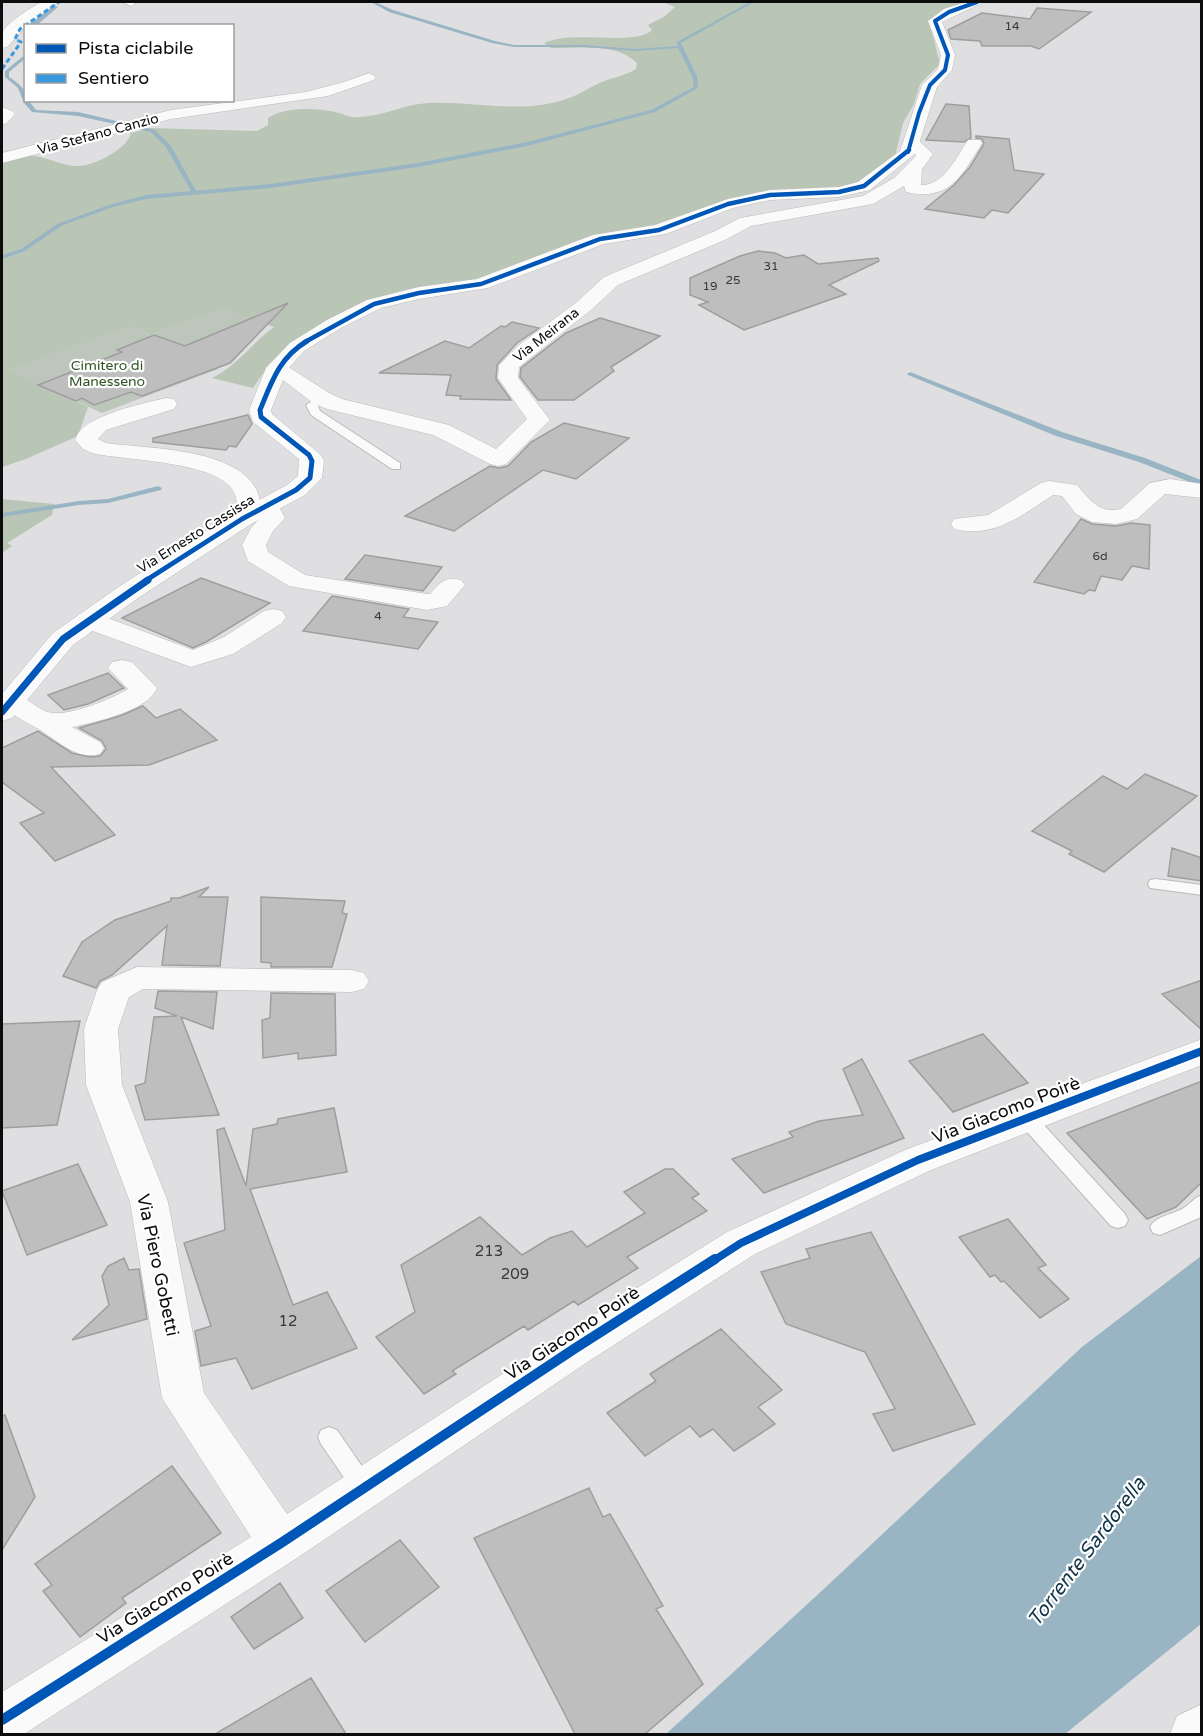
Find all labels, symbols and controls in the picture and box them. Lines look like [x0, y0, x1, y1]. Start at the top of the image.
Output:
house number: 14 [1004, 19, 1020, 33]
legend [24, 24, 234, 102]
text: Pista ciclabile [78, 37, 193, 59]
text: Sentiero [78, 67, 149, 89]
street label: Via Stefano Canzio [36, 110, 160, 158]
house number: 31 [763, 259, 779, 273]
house number: 25 [725, 273, 741, 287]
house number: 19 [702, 279, 718, 293]
street label: Via Meirana [510, 304, 582, 366]
park label: Cimitero di Manesseno [69, 357, 145, 390]
street label: Via Ernesto Cassissa [134, 491, 258, 577]
house number: 6d [1092, 549, 1108, 563]
house number: 4 [374, 609, 382, 623]
street label: Via Giacomo Poirè [929, 1072, 1083, 1148]
street label: Via Piero Gobetti [132, 1192, 184, 1338]
house number: 213 [475, 1242, 503, 1260]
house number: 209 [501, 1265, 529, 1283]
street label: Via Giacomo Poirè [500, 1281, 644, 1385]
house number: 12 [279, 1312, 297, 1330]
water label: Torrente Sardorella [1023, 1472, 1151, 1631]
street label: Via Giacomo Poirè [93, 1547, 237, 1649]

